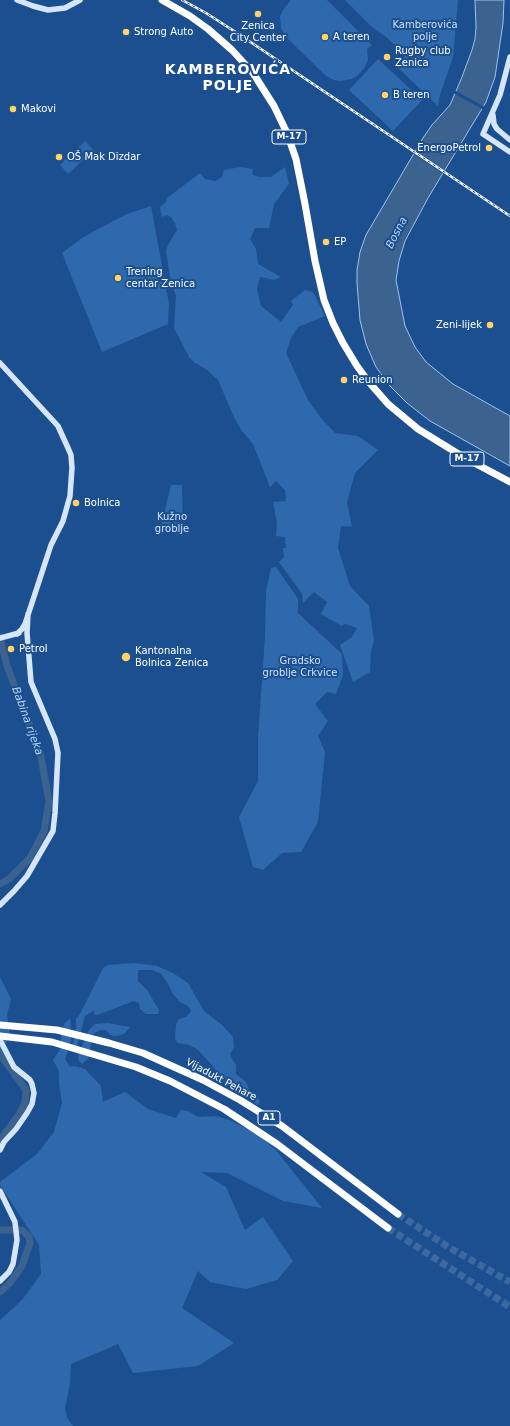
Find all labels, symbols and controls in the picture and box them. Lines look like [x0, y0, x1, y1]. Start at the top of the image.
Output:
marker: Zenica City Center [253, 9, 263, 19]
park label: Kamberovića polje [392, 19, 458, 42]
place label: Zenica City Center [230, 20, 286, 44]
place label: Strong Auto [134, 26, 193, 38]
marker: Strong Auto [121, 27, 131, 37]
place label: A teren [333, 31, 369, 43]
marker: A teren [320, 32, 330, 42]
place label: Rugby club Zenica [395, 45, 451, 68]
marker: Rugby club Zenica [382, 52, 392, 62]
district label: KAMBEROVIĆA POLJE [165, 62, 291, 94]
place label: B teren [393, 89, 429, 101]
marker: B teren [380, 90, 390, 100]
place label: Makovi [21, 103, 56, 115]
marker: Makovi [8, 104, 18, 114]
road number: M-17 [272, 130, 306, 144]
place label: EnergoPetrol [417, 142, 481, 154]
marker: EnergoPetrol [484, 143, 494, 153]
place label: OŠ Mak Dizdar [67, 151, 140, 163]
marker: OŠ Mak Dizdar [54, 152, 64, 162]
water label: Bosna [383, 215, 411, 251]
place label: EP [334, 236, 346, 248]
marker: EP [321, 237, 331, 247]
place label: Trening centar Zenica [126, 266, 195, 290]
marker: Trening centar Zenica [113, 273, 123, 283]
place label: Zeni-lijek [436, 319, 482, 331]
marker: Zeni-lijek [485, 320, 495, 330]
place label: Reunion [352, 374, 393, 386]
marker: Reunion [339, 375, 349, 385]
road number: M-17 [450, 452, 484, 466]
place label: Bolnica [84, 497, 120, 509]
marker: Bolnica [71, 498, 81, 508]
park label: Kužno groblje [155, 511, 189, 534]
place label: Petrol [19, 643, 48, 655]
marker: Petrol [6, 644, 16, 654]
place label: Kantonalna Bolnica Zenica [135, 645, 208, 668]
marker: Kantonalna Bolnica Zenica [120, 651, 132, 663]
park label: Gradsko groblje Crkvice [263, 655, 337, 678]
water label: Babina rijeka [8, 685, 46, 757]
street label: Vijadukt Pehare [184, 1056, 258, 1104]
road number: A1 [258, 1111, 280, 1125]

